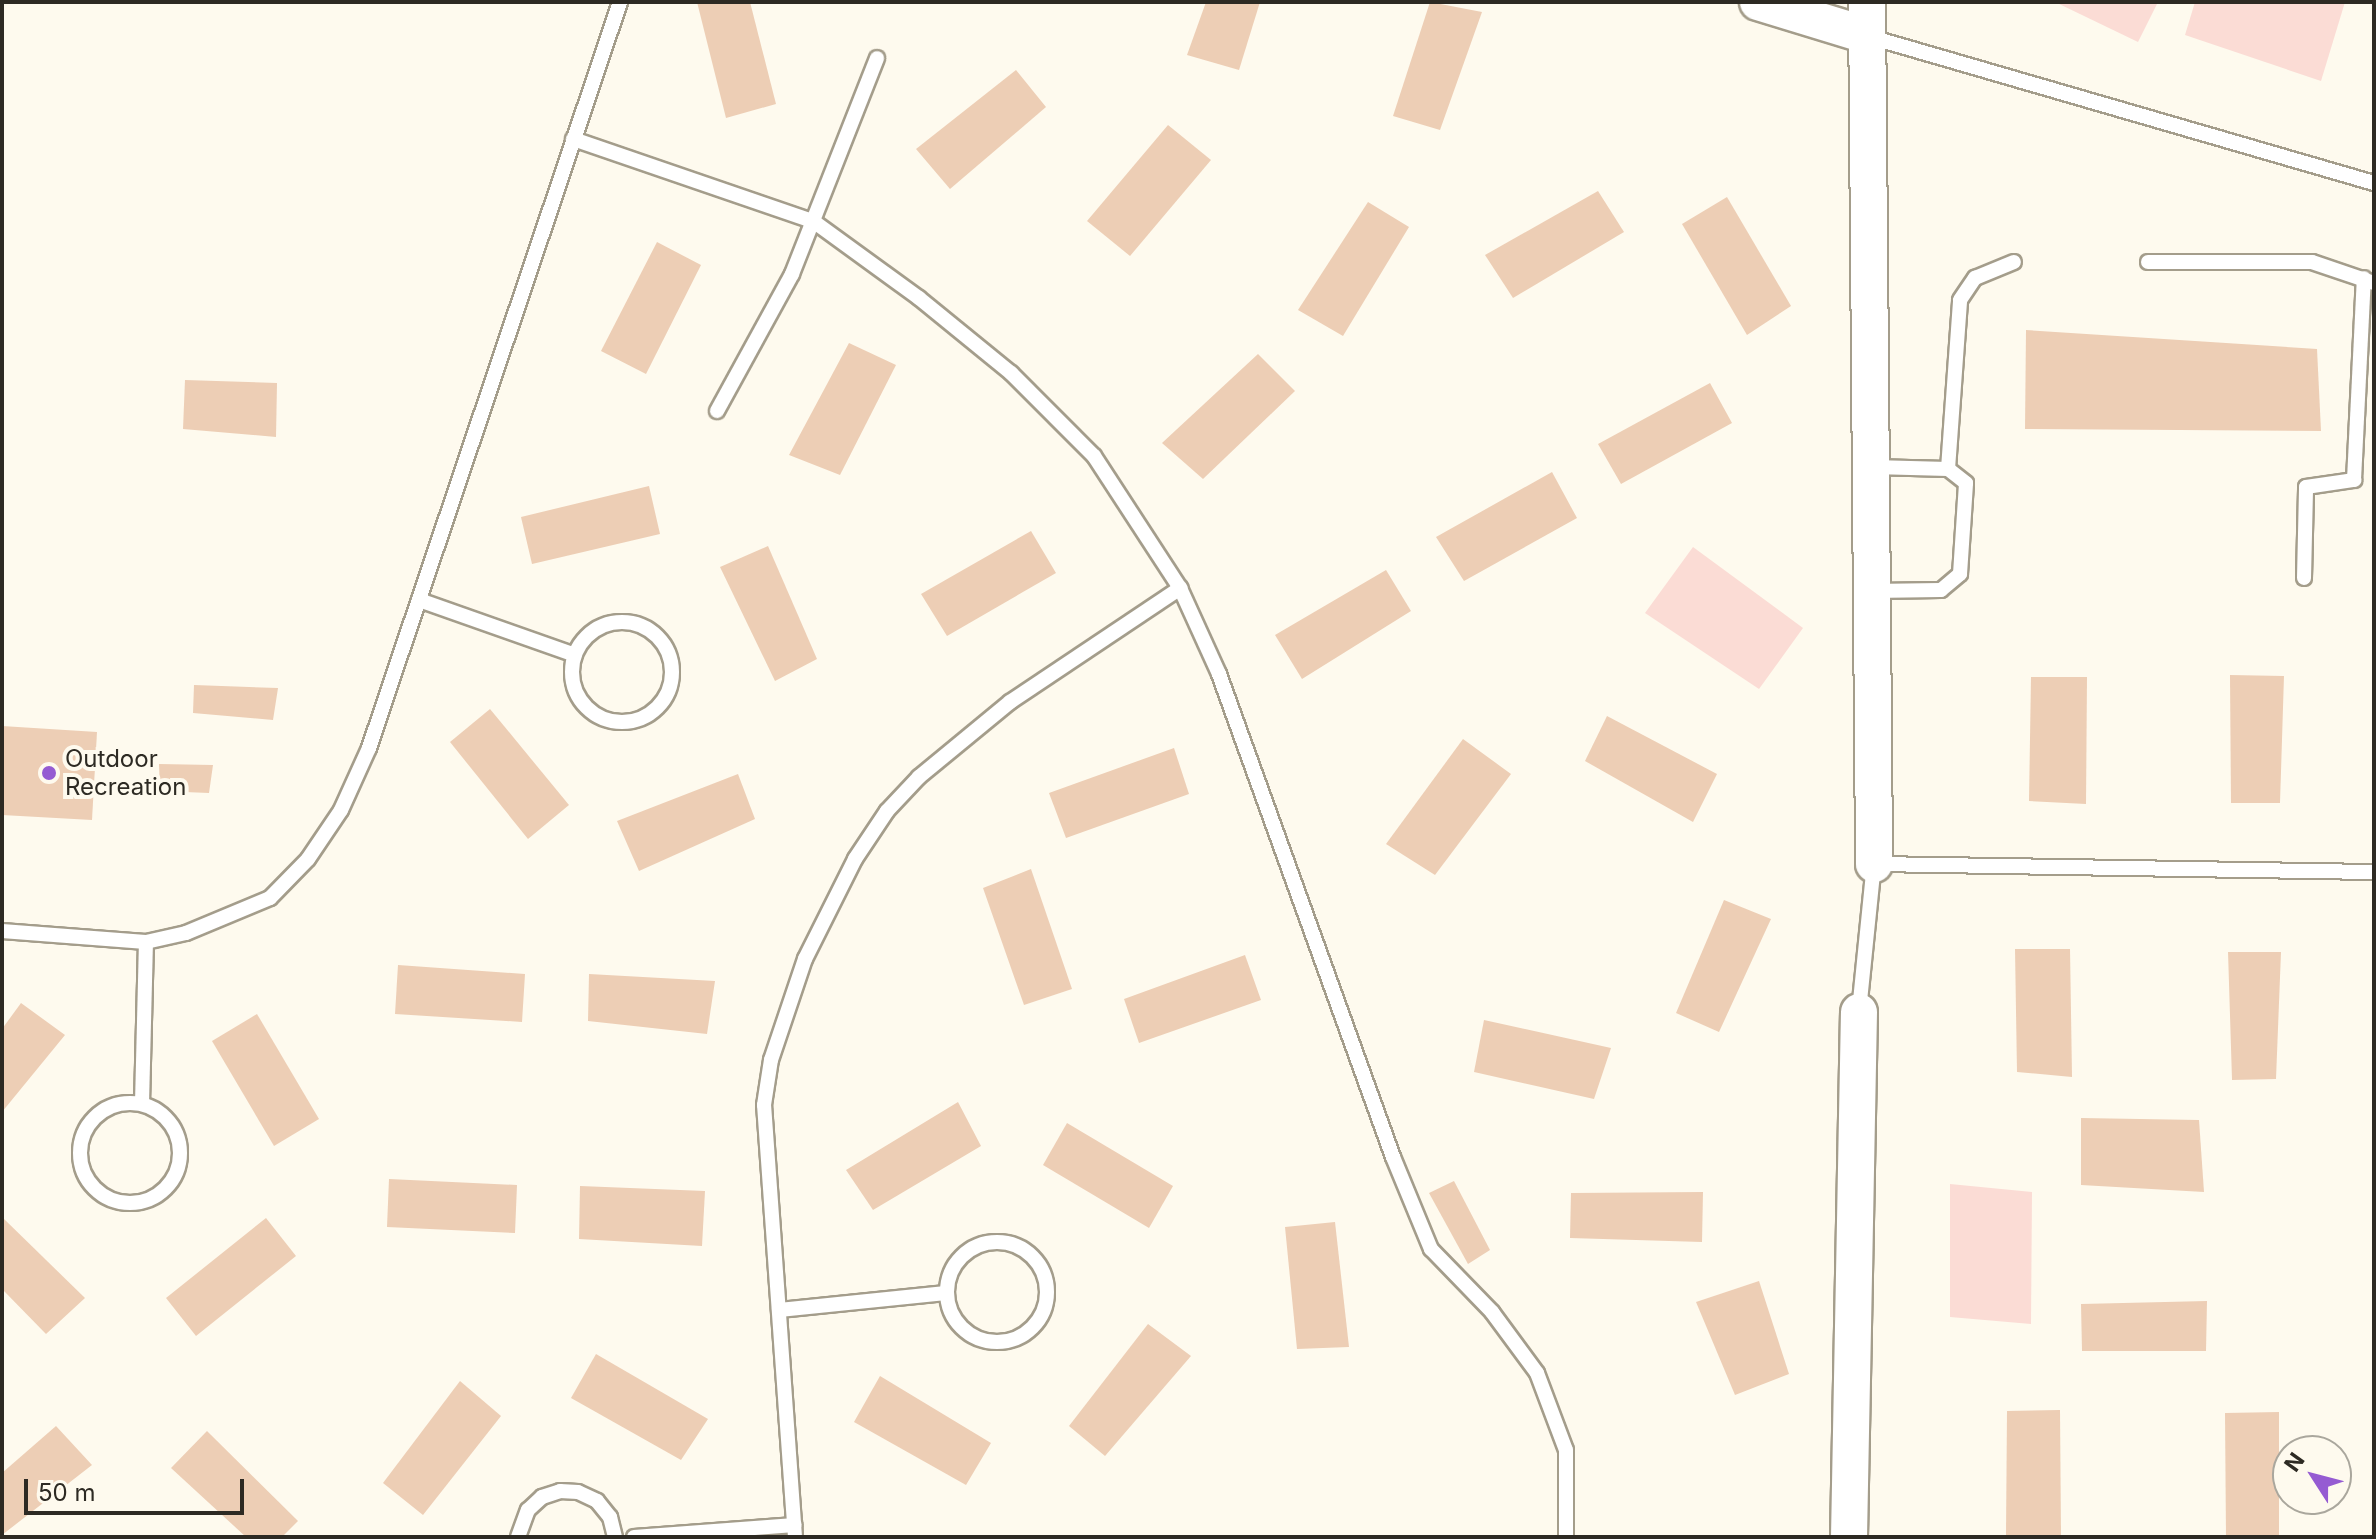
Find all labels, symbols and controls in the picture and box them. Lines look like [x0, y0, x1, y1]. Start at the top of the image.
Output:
place label: Outdoor Recreation [65, 745, 186, 801]
marker: Outdoor Recreation [40, 764, 58, 782]
north arrow [2272, 1435, 2352, 1515]
text: N [2279, 1448, 2310, 1476]
scale bar [28, 1463, 248, 1513]
text: 50 m [38, 1478, 96, 1507]

